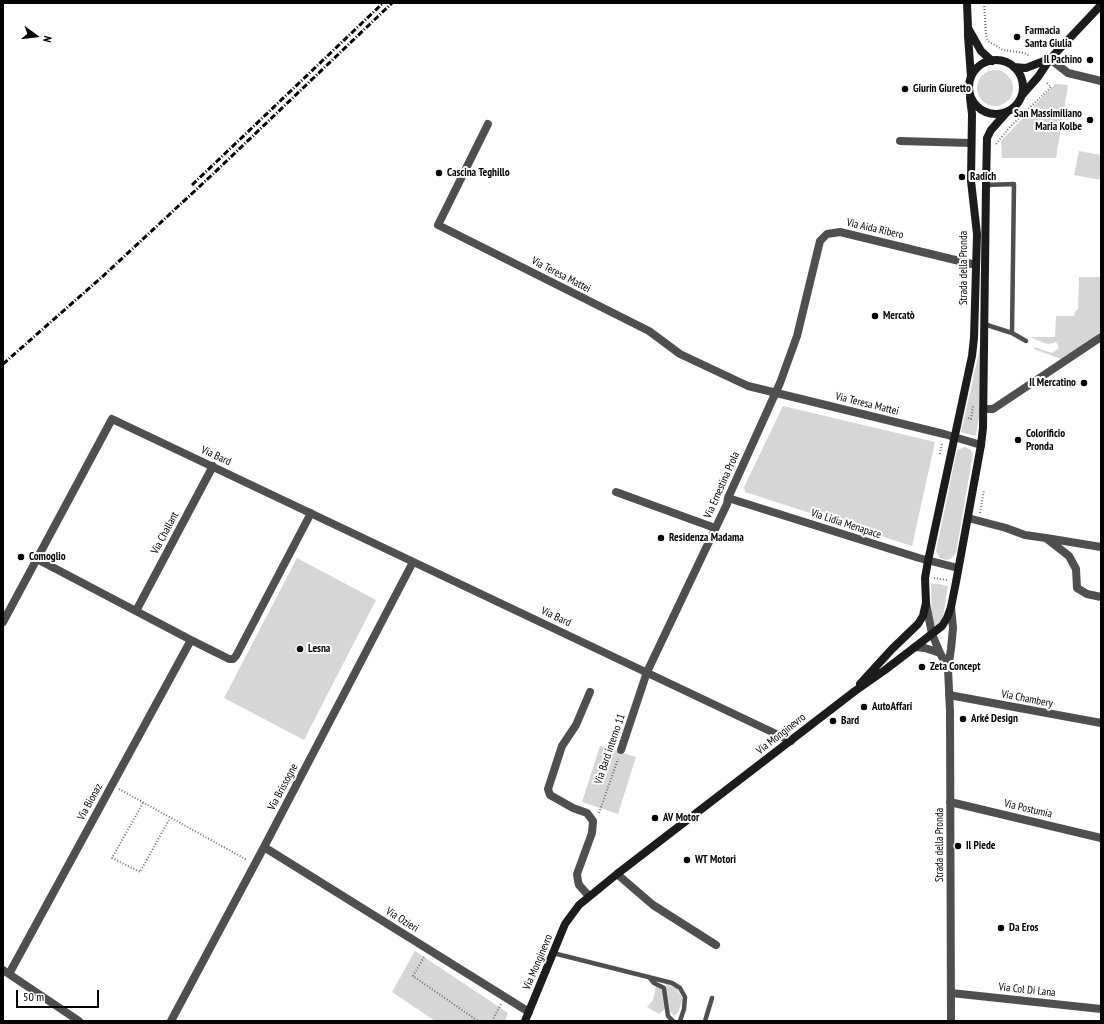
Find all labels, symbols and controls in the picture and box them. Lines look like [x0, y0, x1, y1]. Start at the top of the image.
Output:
north arrow [16, 16, 56, 56]
place label: Farmacia Santa Giulia [1025, 24, 1072, 50]
marker: Farmacia Santa Giulia [1012, 32, 1022, 42]
text: N [40, 34, 55, 44]
place label: Il Pachino [1044, 53, 1082, 67]
marker: Il Pachino [1085, 55, 1095, 65]
place label: Giurin Giuretto [913, 82, 971, 96]
marker: Giurin Giuretto [900, 84, 910, 94]
place label: San Massimiliano Maria Kolbe [1014, 107, 1082, 133]
marker: San Massimiliano Maria Kolbe [1085, 115, 1095, 125]
place label: Cascina Teghillo [447, 166, 510, 180]
marker: Cascina Teghillo [434, 168, 444, 178]
place label: Radich [970, 170, 996, 184]
marker: Radich [957, 172, 967, 182]
street label: Via Aida Ribero [845, 216, 905, 242]
street label: Strada della Pronda [957, 231, 971, 305]
street label: Via Teresa Mattei [529, 254, 593, 296]
place label: Mercatò [883, 309, 915, 323]
marker: Mercatò [870, 311, 880, 321]
place label: Il Mercatino [1029, 376, 1076, 390]
marker: Il Mercatino [1079, 378, 1089, 388]
street label: Via Teresa Mattei [834, 390, 900, 418]
place label: Colorificio Pronda [1026, 427, 1065, 453]
marker: Colorificio Pronda [1013, 435, 1023, 445]
street label: Via Bard [199, 443, 233, 469]
street label: Via Ernestina Prola [701, 450, 743, 520]
street label: Via Lidia Menapace [809, 506, 883, 542]
street label: Via Challant [148, 510, 182, 556]
place label: Residenza Madama [669, 531, 744, 545]
marker: Residenza Madama [656, 533, 666, 543]
place label: Comoglio [29, 550, 66, 564]
marker: Comoglio [16, 552, 26, 562]
street label: Via Bard [539, 604, 573, 630]
place label: Lesna [308, 642, 330, 656]
marker: Lesna [295, 644, 305, 654]
place label: Zeta Concept [930, 660, 980, 674]
marker: Zeta Concept [917, 662, 927, 672]
street label: Via Chambery [1000, 688, 1054, 710]
place label: AutoAffari [872, 700, 912, 714]
marker: AutoAffari [859, 702, 869, 712]
street label: Via Monginevro [754, 711, 808, 757]
street label: Via Bard interno 11 [592, 712, 628, 786]
place label: Arké Design [971, 712, 1018, 726]
place label: Bard [841, 714, 859, 728]
marker: Arké Design [958, 714, 968, 724]
marker: Bard [828, 716, 838, 726]
street label: Via Brissogne [265, 761, 301, 813]
street label: Via Bionaz [75, 781, 105, 823]
street label: Via Postumia [1003, 797, 1053, 821]
street label: Strada della Pronda [933, 808, 947, 882]
place label: AV Motor [663, 811, 699, 825]
marker: AV Motor [650, 813, 660, 823]
place label: Il Piede [966, 839, 996, 853]
marker: Il Piede [953, 841, 963, 851]
place label: WT Motori [695, 853, 736, 867]
marker: WT Motori [682, 855, 692, 865]
street label: Via Ozieri [383, 905, 421, 935]
place label: Da Eros [1009, 921, 1038, 935]
marker: Da Eros [996, 923, 1006, 933]
street label: Via Monginevro [520, 932, 556, 992]
street label: Via Col Di Lana [998, 980, 1056, 1000]
scale bar [18, 982, 101, 1008]
text: 50 m [23, 989, 44, 1004]

